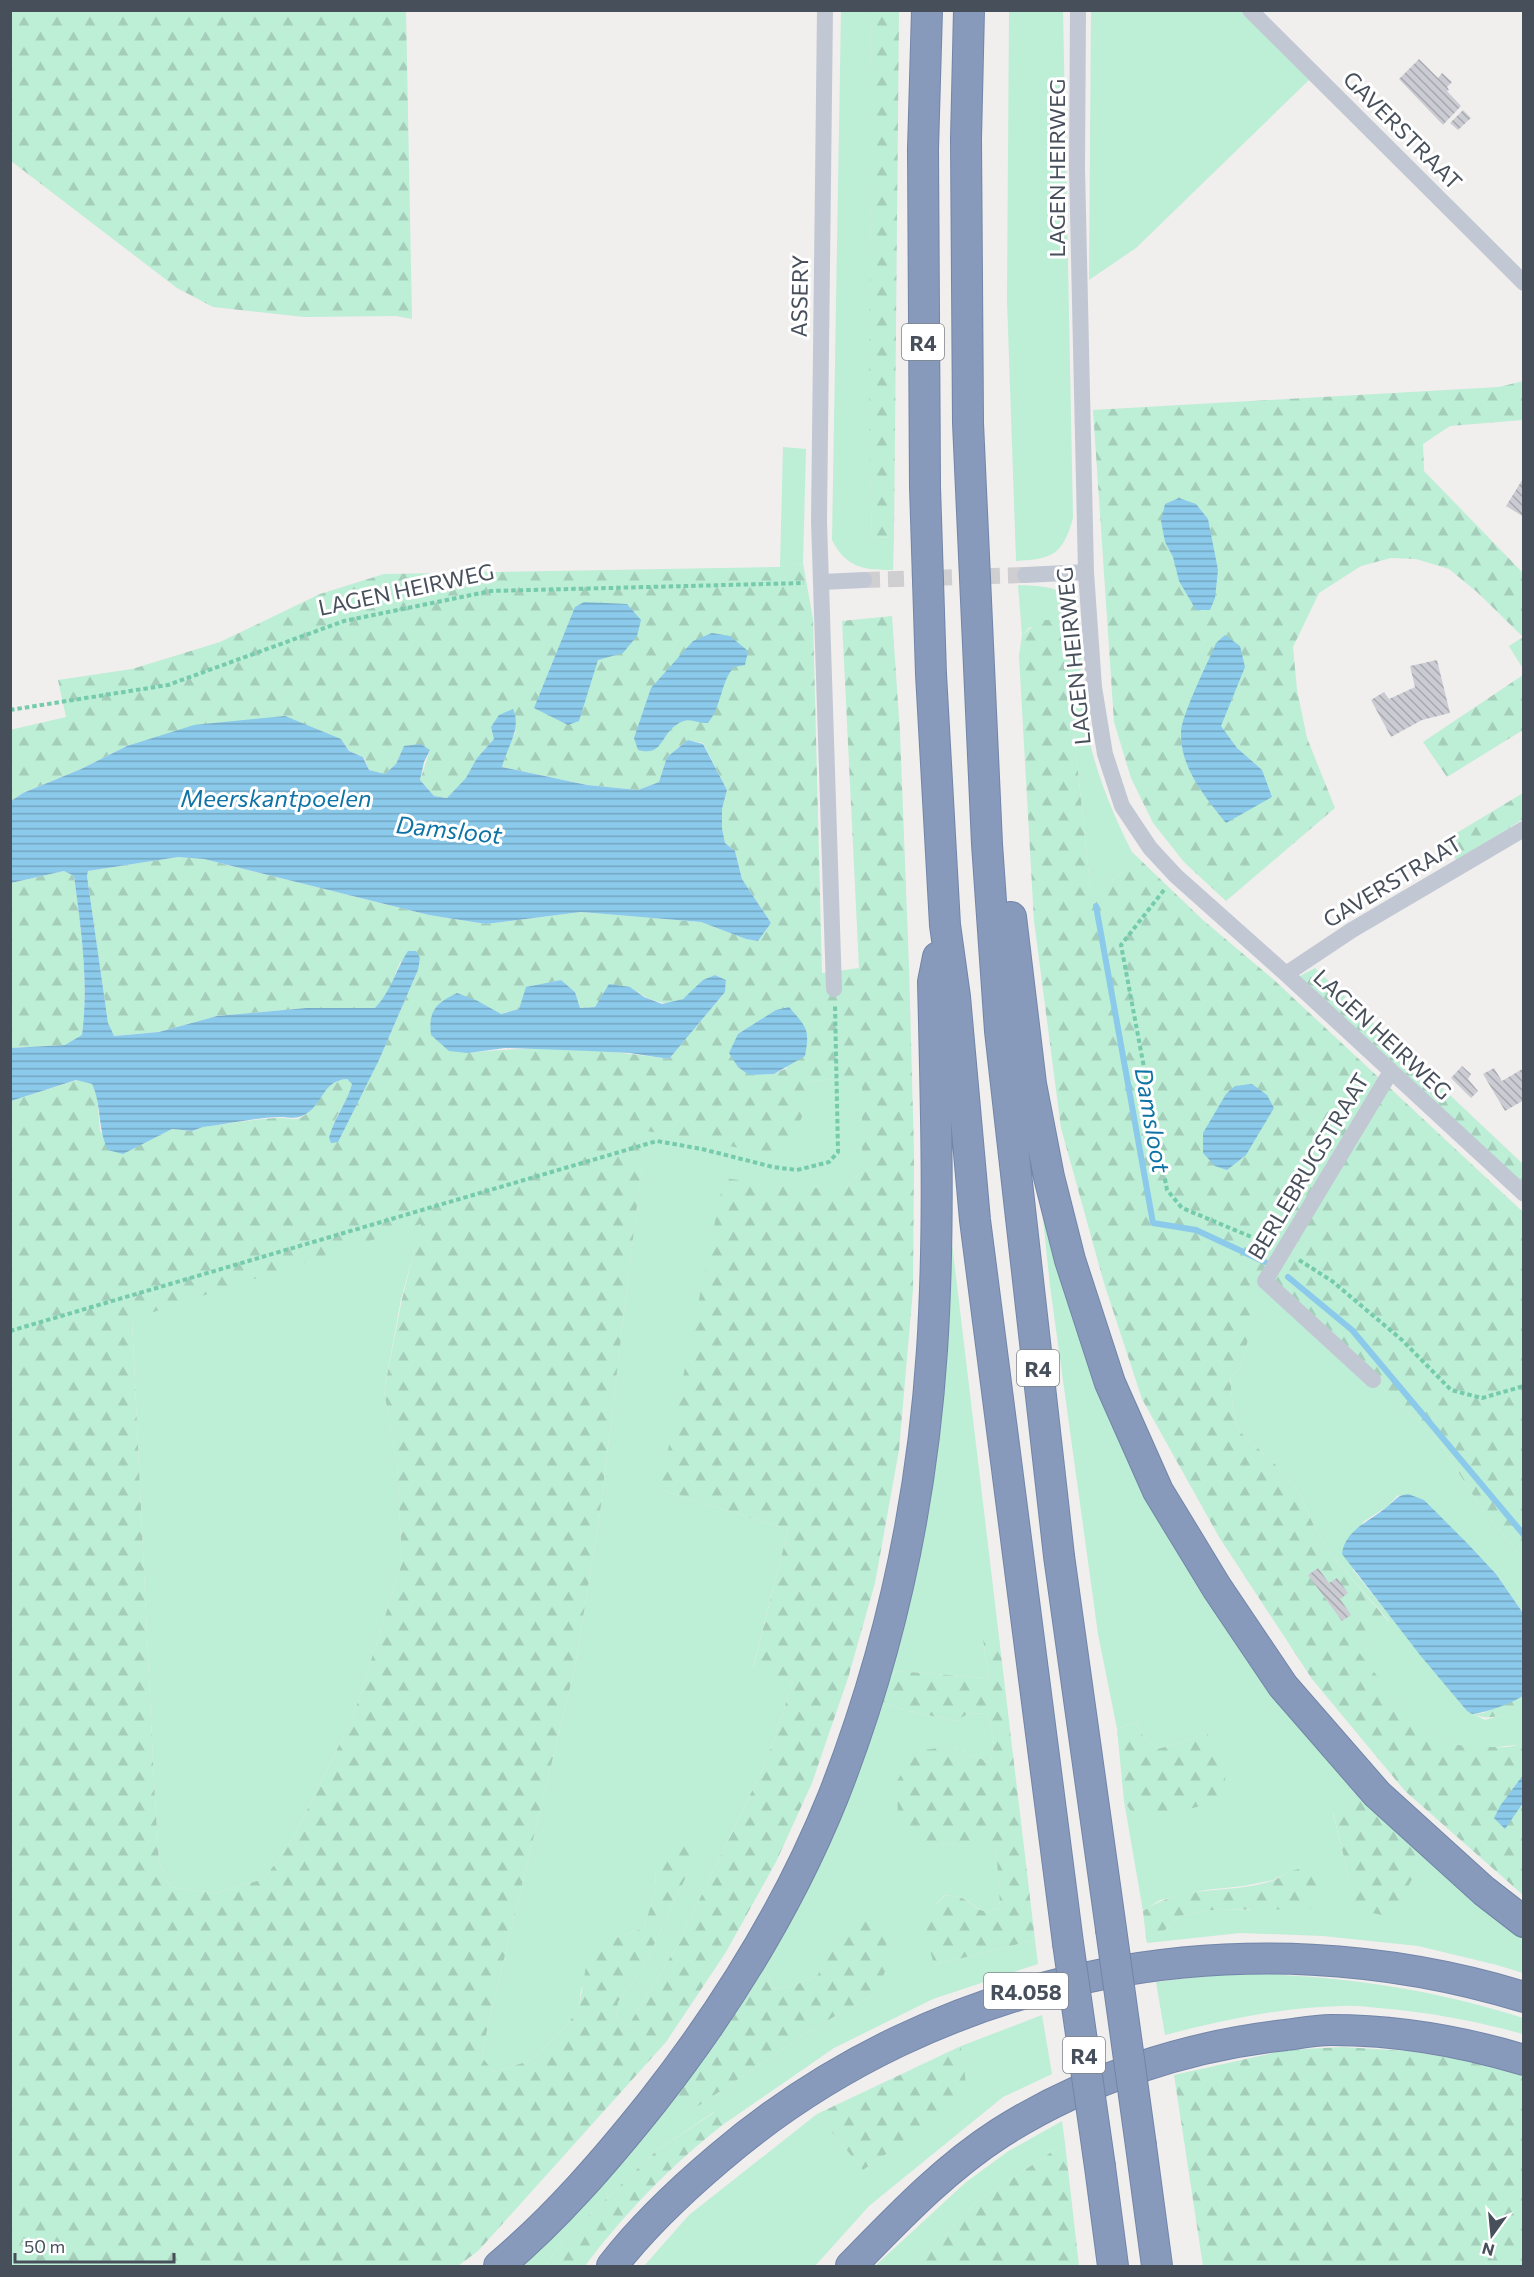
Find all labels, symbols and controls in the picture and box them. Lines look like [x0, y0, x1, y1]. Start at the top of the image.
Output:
street label: GAVERSTRAAT [1338, 65, 1468, 195]
street label: LAGEN HEIRWEG [1043, 79, 1070, 257]
street label: ASSERY [785, 254, 813, 338]
road number: R4 [902, 324, 944, 360]
street label: LAGEN HEIRWEG [316, 557, 496, 621]
street label: LAGEN HEIRWEG [1050, 566, 1096, 746]
water label: Meerskantpoelen [180, 783, 372, 812]
water label: Damsloot [395, 809, 505, 849]
street label: GAVERSTRAAT [1318, 829, 1466, 933]
street label: LAGEN HEIRWEG [1308, 963, 1458, 1105]
water label: Damsloot [1129, 1065, 1177, 1176]
street label: BERLEBRUGSTRAAT [1242, 1068, 1374, 1264]
road number: R4 [1017, 1350, 1059, 1386]
road number: R4.058 [984, 1973, 1068, 2009]
road number: R4 [1063, 2037, 1105, 2073]
north arrow [1462, 2205, 1522, 2265]
scale bar [15, 2226, 174, 2264]
text: 50 m [24, 2235, 65, 2257]
text: N [1480, 2239, 1496, 2261]

